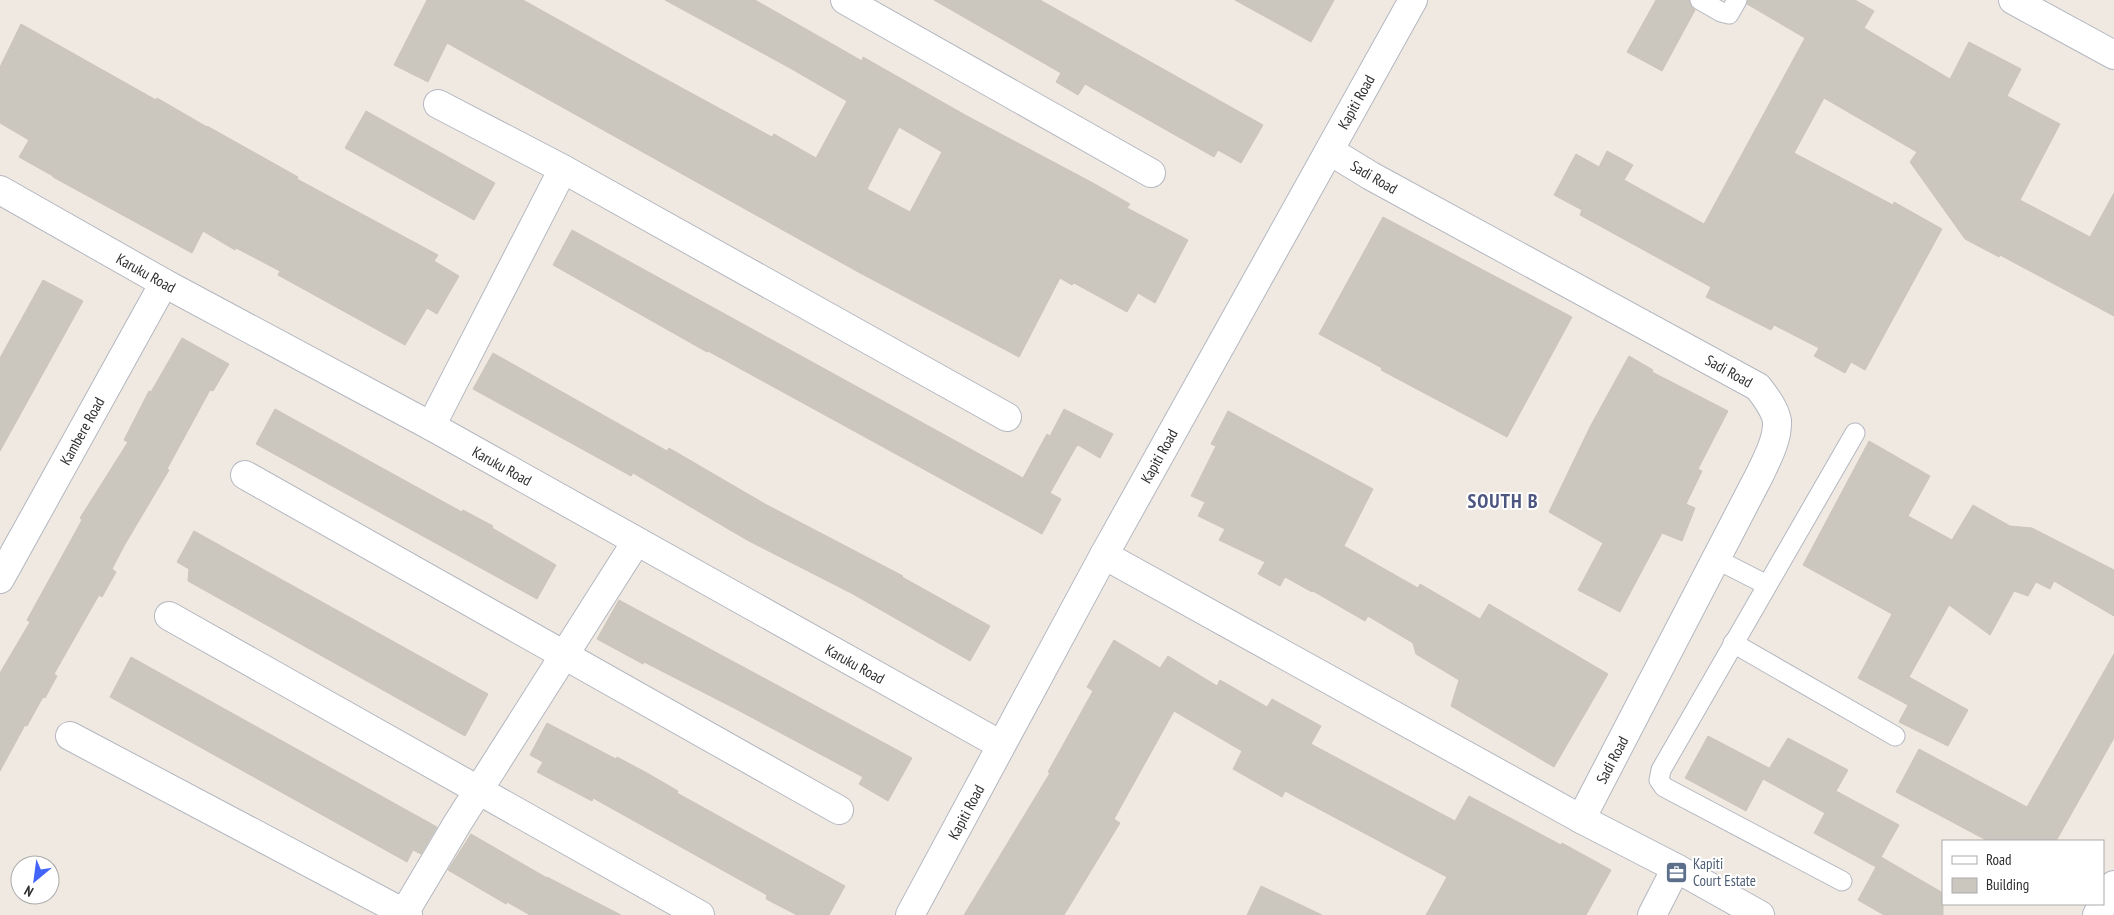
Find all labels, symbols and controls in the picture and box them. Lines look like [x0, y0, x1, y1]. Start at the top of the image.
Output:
street label: Kapiti Road [1333, 72, 1379, 132]
street label: Sadi Road [1347, 156, 1401, 198]
street label: Karuku Road [113, 249, 179, 297]
street label: Sadi Road [1702, 350, 1756, 392]
street label: Kambere Road [56, 394, 108, 468]
street label: Kapiti Road [1136, 426, 1182, 486]
street label: Karuku Road [469, 442, 535, 490]
district label: SOUTH B [1467, 488, 1539, 514]
street label: Karuku Road [822, 640, 888, 688]
street label: Sadi Road [1592, 733, 1632, 787]
street label: Kapiti Road [944, 781, 988, 843]
legend [1942, 840, 2104, 905]
text: Road [1986, 850, 2012, 869]
place label: Kapiti Court Estate [1693, 854, 1756, 890]
north arrow [10, 855, 60, 905]
office icon: Kapiti Court Estate [1665, 860, 1689, 884]
text: Building [1986, 875, 2029, 894]
text: N [21, 882, 36, 901]

